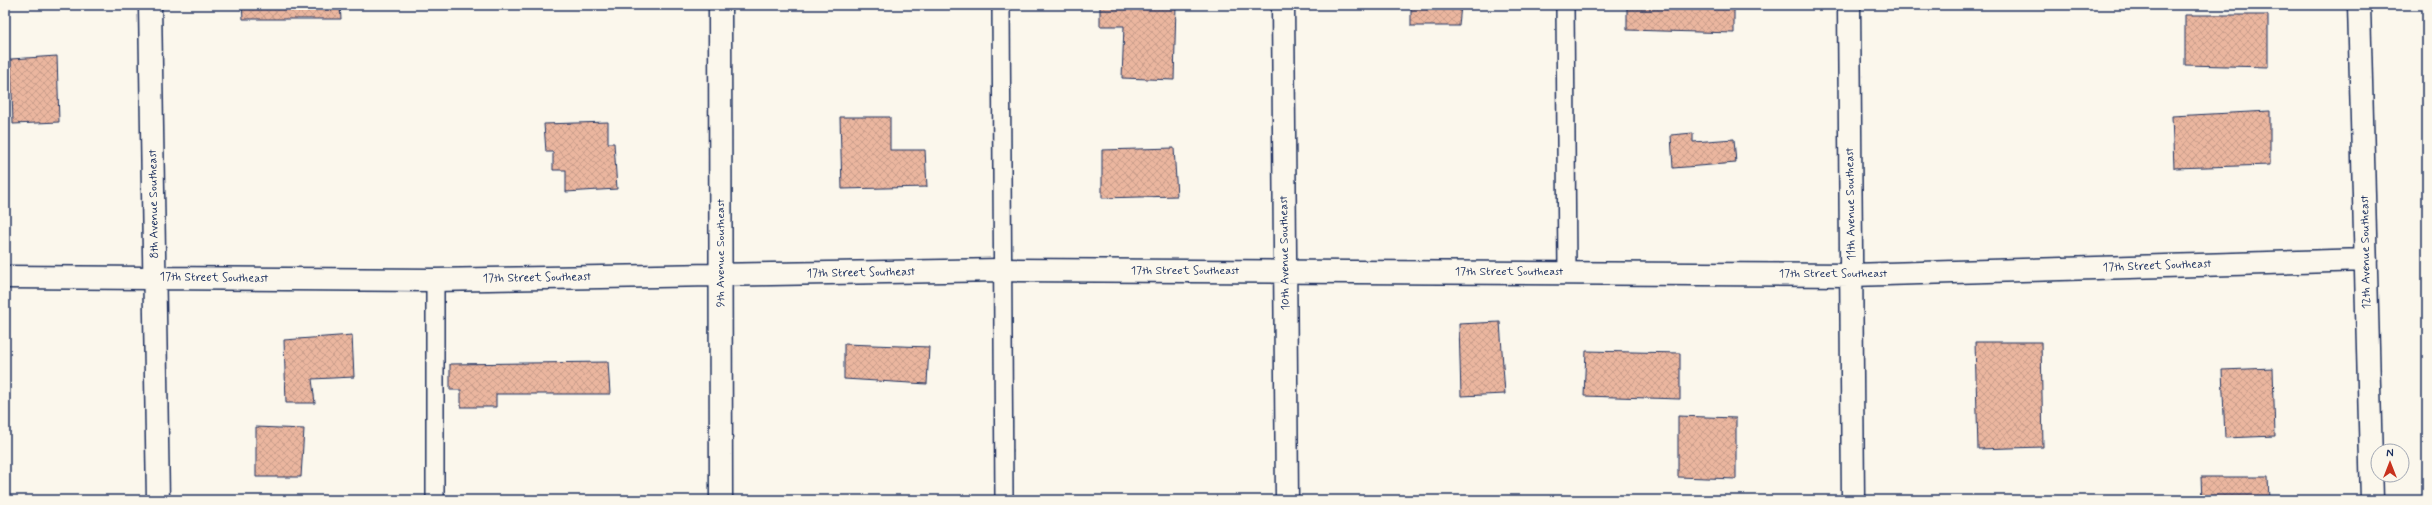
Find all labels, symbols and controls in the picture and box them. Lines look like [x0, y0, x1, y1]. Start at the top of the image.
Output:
street label: 11th Avenue Southeast [1842, 147, 1860, 261]
street label: 8th Avenue Southeast [145, 149, 163, 259]
street label: 12th Avenue Southeast [2357, 194, 2375, 309]
street label: 10th Avenue Southeast [1276, 195, 1294, 310]
street label: 9th Avenue Southeast [713, 198, 729, 307]
street label: 17th Street Southeast [2102, 256, 2212, 276]
street label: 17th Street Southeast [1131, 263, 1240, 279]
street label: 17th Street Southeast [807, 264, 916, 282]
street label: 17th Street Southeast [1455, 264, 1564, 280]
street label: 17th Street Southeast [1779, 266, 1888, 282]
street label: 17th Street Southeast [160, 269, 269, 287]
street label: 17th Street Southeast [483, 269, 592, 287]
north arrow [2370, 443, 2410, 483]
text: N [2386, 447, 2394, 461]

